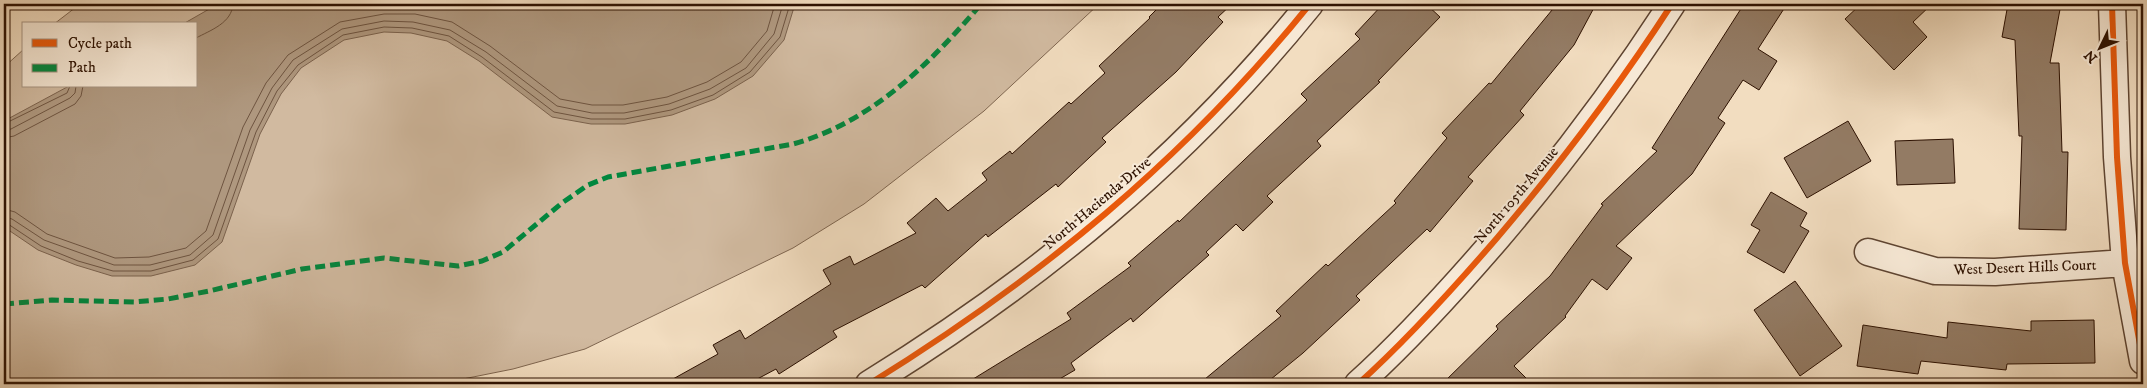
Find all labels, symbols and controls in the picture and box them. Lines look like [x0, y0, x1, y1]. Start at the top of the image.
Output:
legend [22, 22, 198, 88]
north arrow [2074, 22, 2124, 72]
text: Cycle path [68, 34, 132, 53]
text: N [2080, 45, 2102, 67]
text: Path [68, 58, 96, 77]
street label: North 105th Avenue [1470, 143, 1562, 248]
street label: North Hacienda Drive [1040, 153, 1155, 254]
street label: West Desert Hills Court [1952, 256, 2097, 280]

